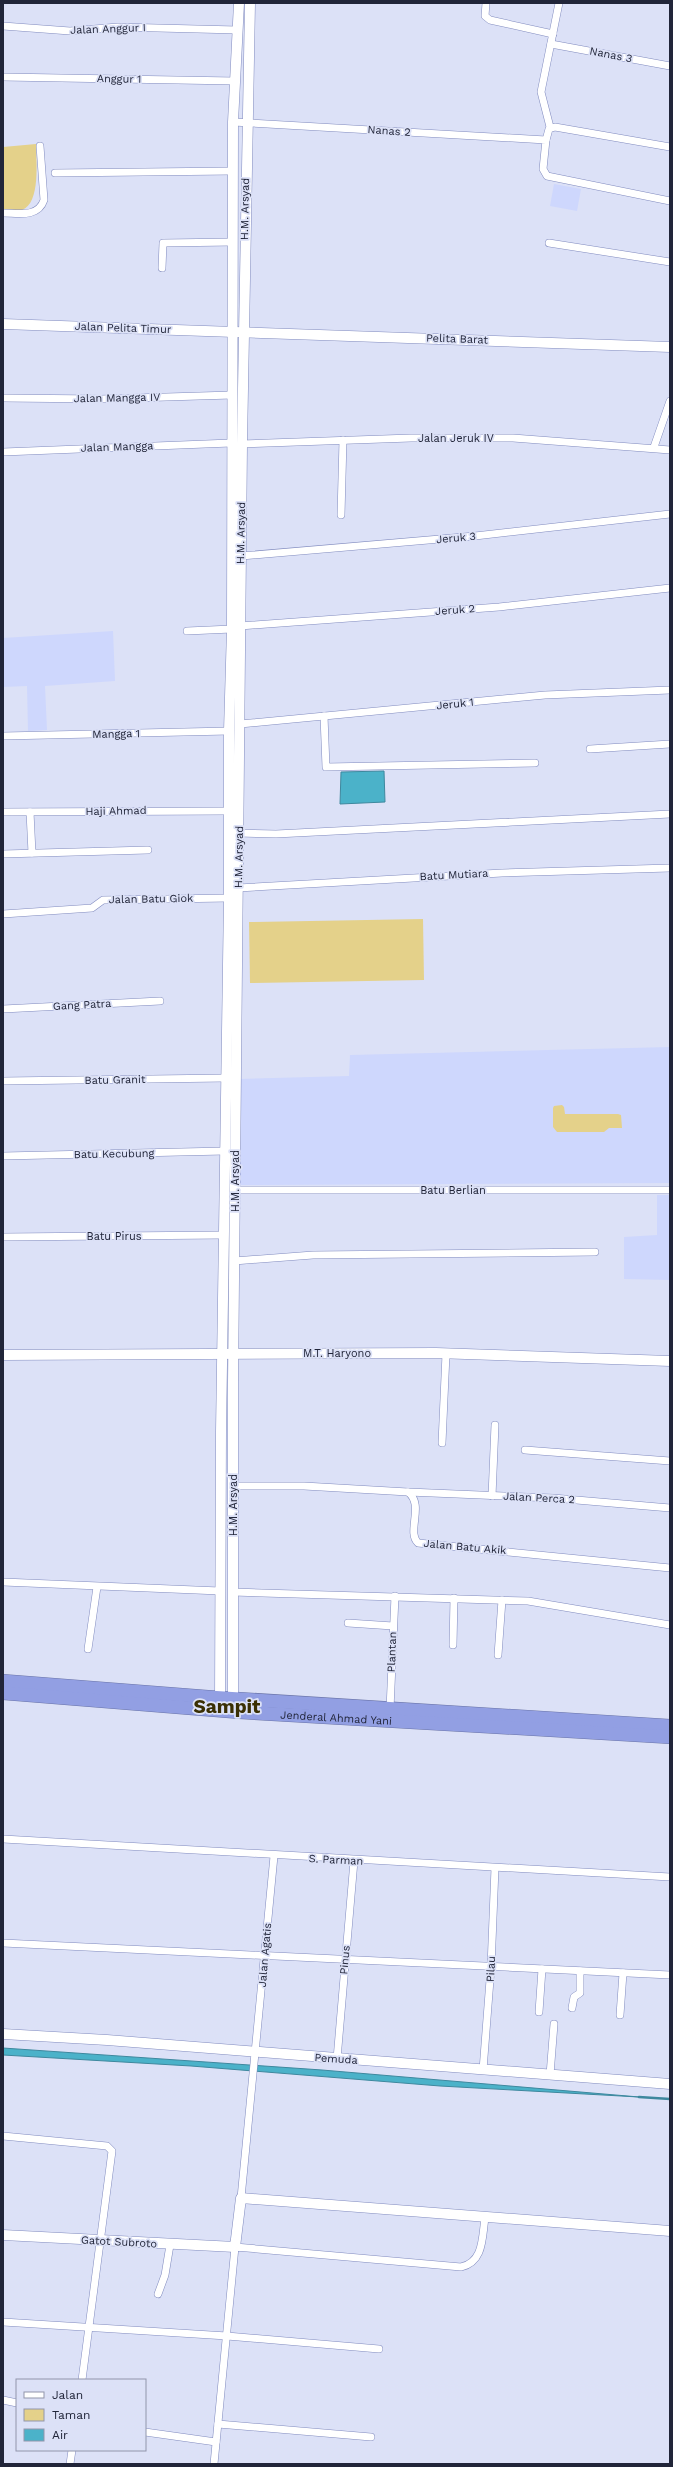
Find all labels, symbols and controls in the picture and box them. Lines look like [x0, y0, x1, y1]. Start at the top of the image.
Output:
street label: Jalan Anggur I [70, 21, 146, 37]
street label: Nanas 3 [589, 44, 633, 66]
street label: Anggur 1 [97, 72, 141, 86]
street label: Nanas 2 [367, 123, 411, 139]
street label: H.M. Arsyad [238, 178, 252, 240]
street label: Jalan Pelita Timur [74, 320, 172, 336]
street label: Pelita Barat [426, 331, 489, 347]
street label: Jalan Mangga IV [74, 391, 160, 405]
street label: Jalan Jeruk IV [418, 432, 494, 445]
street label: Jalan Mangga [80, 439, 154, 455]
street label: H.M. Arsyad [234, 502, 248, 564]
street label: Jeruk 3 [436, 530, 476, 546]
street label: Jeruk 2 [435, 602, 475, 618]
street label: Jeruk 1 [436, 696, 474, 712]
street label: Mangga 1 [92, 727, 140, 741]
street label: Haji Ahmad [85, 804, 147, 818]
street label: H.M. Arsyad [232, 826, 246, 888]
street label: Batu Mutiara [419, 867, 489, 883]
street label: Jalan Batu Giok [109, 892, 193, 906]
street label: Gang Patra [52, 997, 112, 1013]
street label: Batu Granit [84, 1073, 146, 1087]
street label: Batu Kecubung [74, 1147, 155, 1161]
street label: H.M. Arsyad [229, 1150, 242, 1212]
street label: Batu Berlian [420, 1184, 486, 1197]
street label: Batu Pirus [86, 1230, 142, 1243]
street label: M.T. Haryono [303, 1347, 371, 1360]
street label: H.M. Arsyad [227, 1474, 240, 1536]
street label: Jalan Perca 2 [503, 1490, 575, 1506]
street label: Jalan Batu Akik [423, 1537, 507, 1557]
street label: Plantan [385, 1631, 399, 1673]
district label: Sampit [194, 1695, 261, 1718]
street label: Jenderal Ahmad Yani [280, 1708, 392, 1727]
street label: S. Parman [308, 1852, 364, 1868]
street label: Jalan Agatis [256, 1922, 274, 1988]
street label: Pinus [337, 1945, 353, 1975]
street label: Pilau [484, 1956, 498, 1982]
street label: Pemuda [314, 2051, 358, 2067]
street label: Gatot Subroto [81, 2234, 157, 2250]
legend [16, 2379, 146, 2451]
text: Jalan [52, 2388, 83, 2402]
text: Taman [52, 2408, 90, 2422]
text: Air [52, 2428, 68, 2442]

